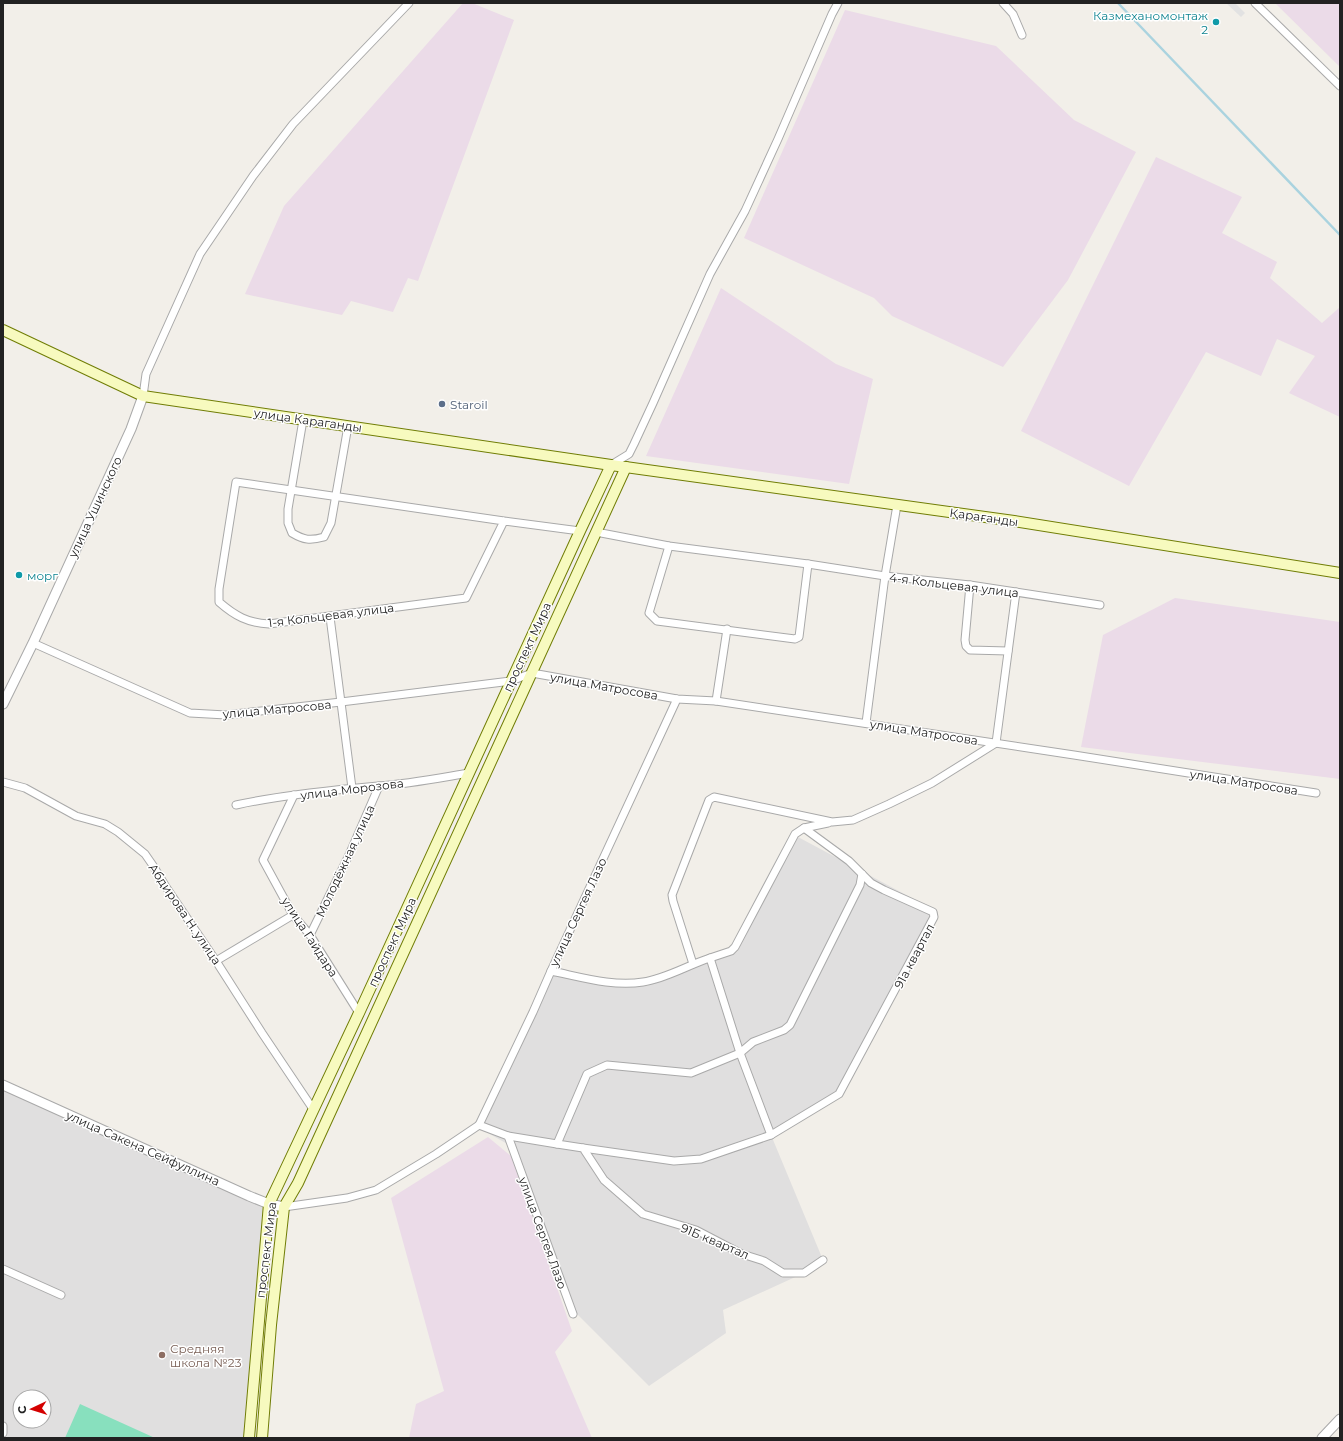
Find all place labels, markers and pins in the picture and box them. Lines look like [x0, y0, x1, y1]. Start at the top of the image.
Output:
place label: Казмеханомонтаж 2 [1093, 8, 1208, 37]
marker: Казмеханомонтаж 2 [1211, 17, 1221, 27]
place label: Staroil [450, 397, 488, 412]
marker: Staroil [437, 399, 447, 409]
place label: морг [27, 568, 58, 583]
marker: морг [14, 570, 24, 580]
place label: Средняя школа №23 [170, 1341, 242, 1370]
marker: Средняя школа №23 [157, 1350, 167, 1360]

